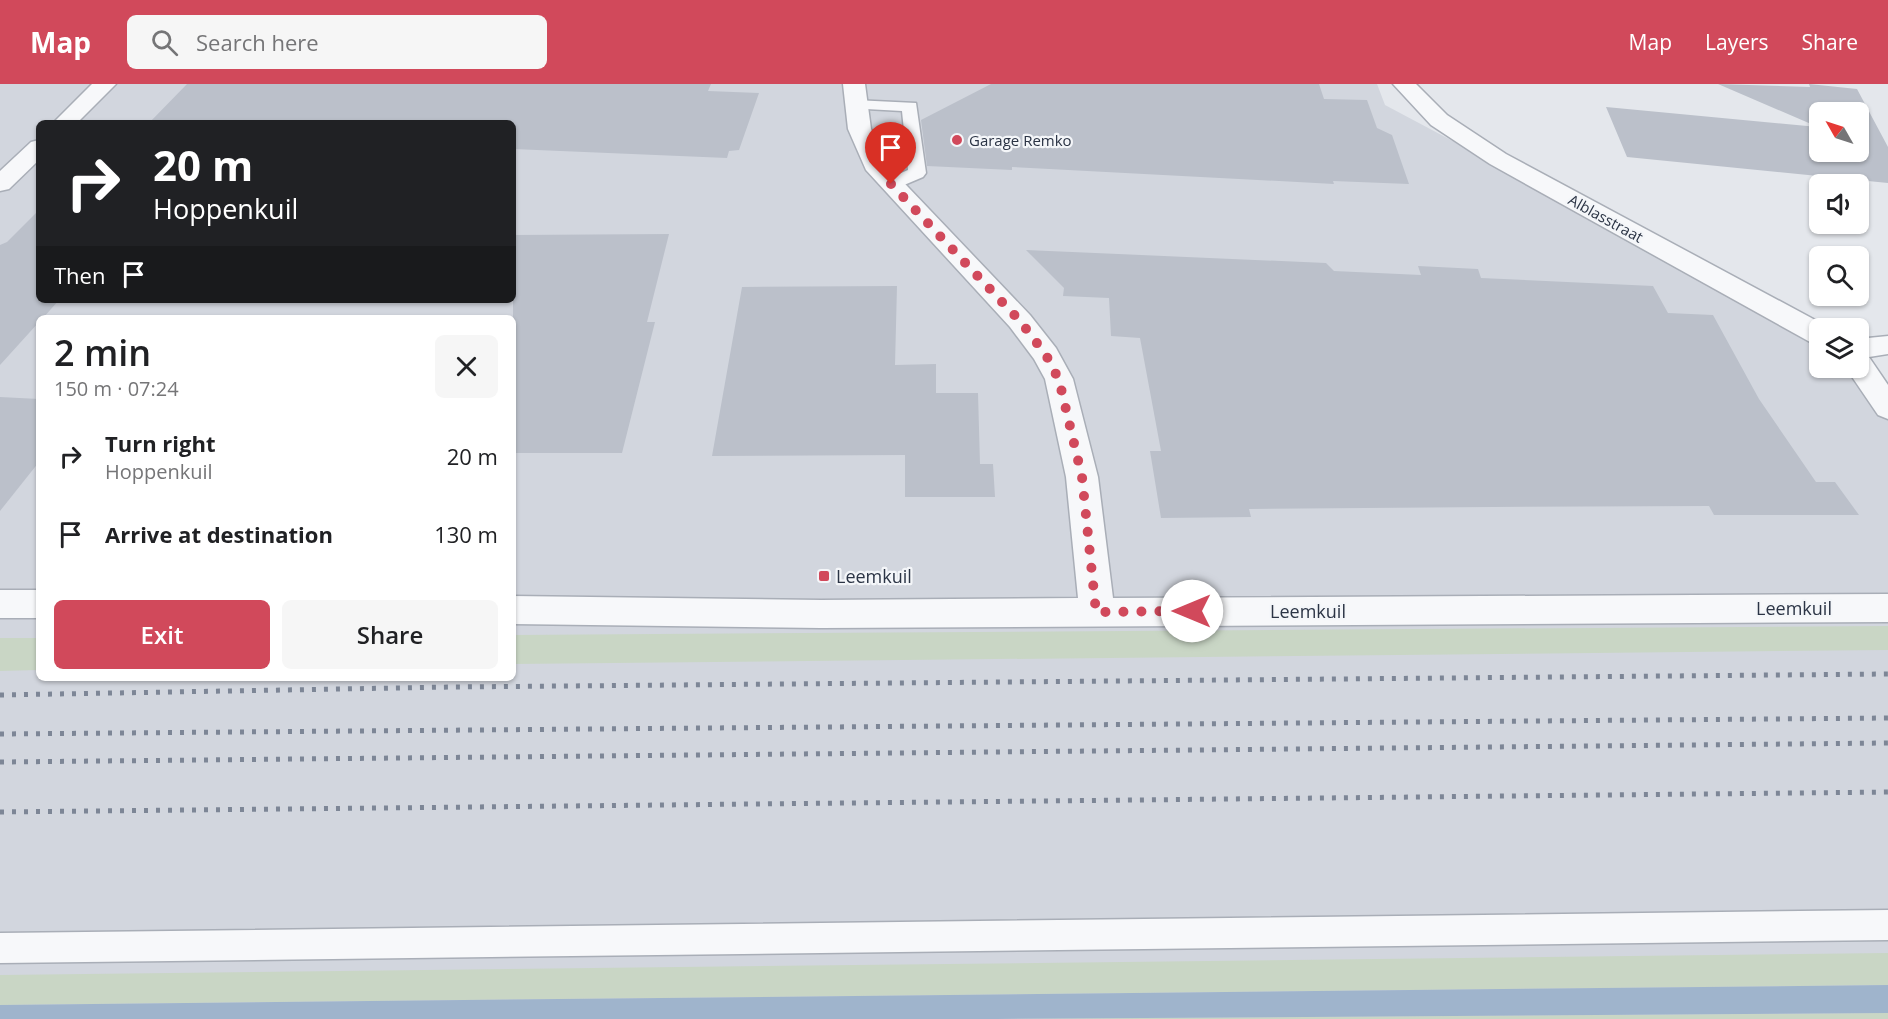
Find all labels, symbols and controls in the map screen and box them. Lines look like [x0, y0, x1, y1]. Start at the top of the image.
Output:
search box [127, 15, 547, 69]
text: Map [30, 23, 91, 61]
icon: search [148, 26, 181, 59]
text: Search here [196, 27, 319, 57]
text: Map [1629, 28, 1672, 56]
text: Layers [1705, 28, 1769, 56]
text: Share [1802, 28, 1858, 56]
north arrow [1809, 102, 1869, 162]
map controls [1809, 102, 1869, 378]
pin [865, 122, 916, 184]
place label: Garage Remko [969, 130, 1072, 150]
icon: arrive [874, 131, 907, 164]
marker: Garage Remko [950, 133, 964, 147]
text: 20 m [153, 136, 253, 193]
icon: right [54, 144, 132, 222]
button: sound [1809, 174, 1869, 234]
street label: Alblasstraat [1565, 189, 1647, 247]
text: Hoppenkuil [153, 190, 298, 227]
button: search [1809, 246, 1869, 306]
icon: arrive [117, 258, 150, 291]
text: Then [54, 260, 105, 290]
button: layers [1809, 318, 1869, 378]
text: 2 min [54, 328, 151, 377]
button: close [435, 335, 498, 398]
text: 150 m · 07:24 [54, 375, 179, 402]
text: Turn right [105, 428, 216, 458]
icon: right [54, 440, 87, 473]
text: 20 m [447, 441, 498, 471]
text: Hoppenkuil [105, 458, 213, 485]
icon: arrive [54, 518, 87, 551]
text: Arrive at destination [105, 519, 333, 549]
text: 130 m [434, 519, 498, 549]
place label: Leemkuil [836, 564, 912, 588]
marker: Leemkuil [817, 569, 831, 583]
position arrow [1160, 579, 1224, 643]
street label: Leemkuil [1756, 596, 1832, 620]
street label: Leemkuil [1270, 599, 1346, 623]
button: Exit [54, 600, 270, 669]
button: Share [282, 600, 498, 669]

